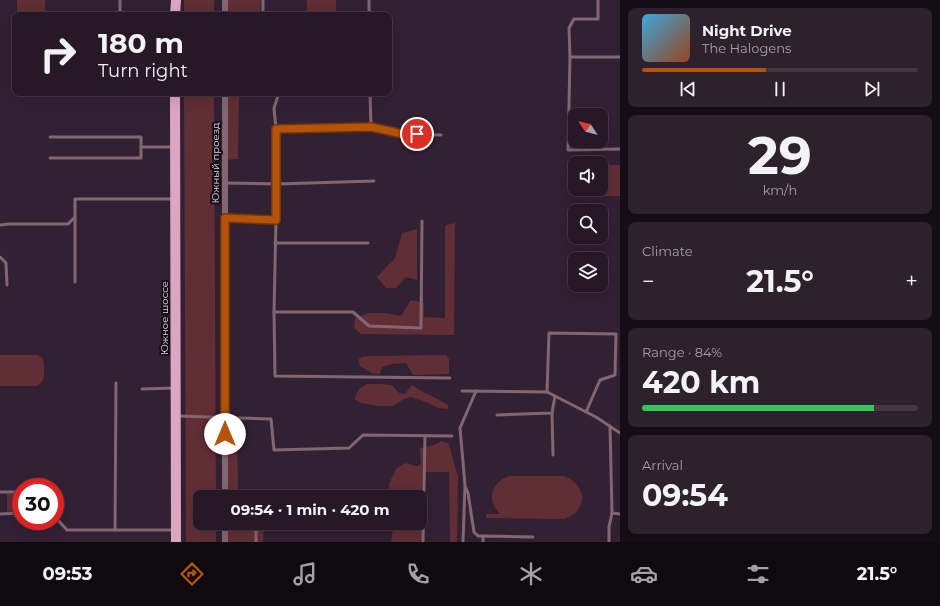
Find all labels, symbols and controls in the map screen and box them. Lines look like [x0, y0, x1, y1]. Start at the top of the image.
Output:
text: Night Drive [702, 21, 792, 40]
text: 180 m [98, 26, 184, 60]
icon: right [32, 28, 84, 80]
text: The Halogens [702, 40, 791, 56]
text: Turn right [98, 60, 188, 82]
icon: previous [677, 78, 699, 100]
icon: pause [769, 78, 791, 100]
icon: next [861, 78, 883, 100]
north arrow [568, 108, 608, 148]
map controls [568, 108, 608, 292]
pin [400, 117, 434, 151]
street label: Южный проезд [209, 122, 222, 204]
icon: arrive [406, 123, 428, 145]
text: 29 [748, 124, 812, 187]
button: sound [568, 156, 608, 196]
text: km/h [763, 182, 797, 198]
button: search [568, 204, 608, 244]
text: Climate [642, 243, 693, 259]
button: layers [568, 252, 608, 292]
text: 21.5° [746, 263, 814, 300]
text: − [642, 268, 655, 295]
text: + [905, 268, 918, 295]
street label: Южное шоссе [158, 281, 171, 355]
text: Range · 84% [642, 344, 722, 360]
text: 420 km [642, 364, 760, 401]
position arrow [204, 413, 246, 455]
text: Arrival [642, 457, 683, 473]
text: 09:54 [642, 477, 728, 514]
speed limit sign: 30 [12, 478, 64, 530]
text: 09:54 · 1 min · 420 m [230, 500, 390, 519]
icon: directions [178, 560, 206, 588]
icon: music [291, 560, 319, 588]
icon: phone [404, 560, 432, 588]
icon: climate [517, 560, 545, 588]
icon: car [630, 560, 658, 588]
icon: filters [744, 560, 772, 588]
text: 09:53 [43, 563, 92, 585]
text: 21.5° [857, 563, 897, 585]

